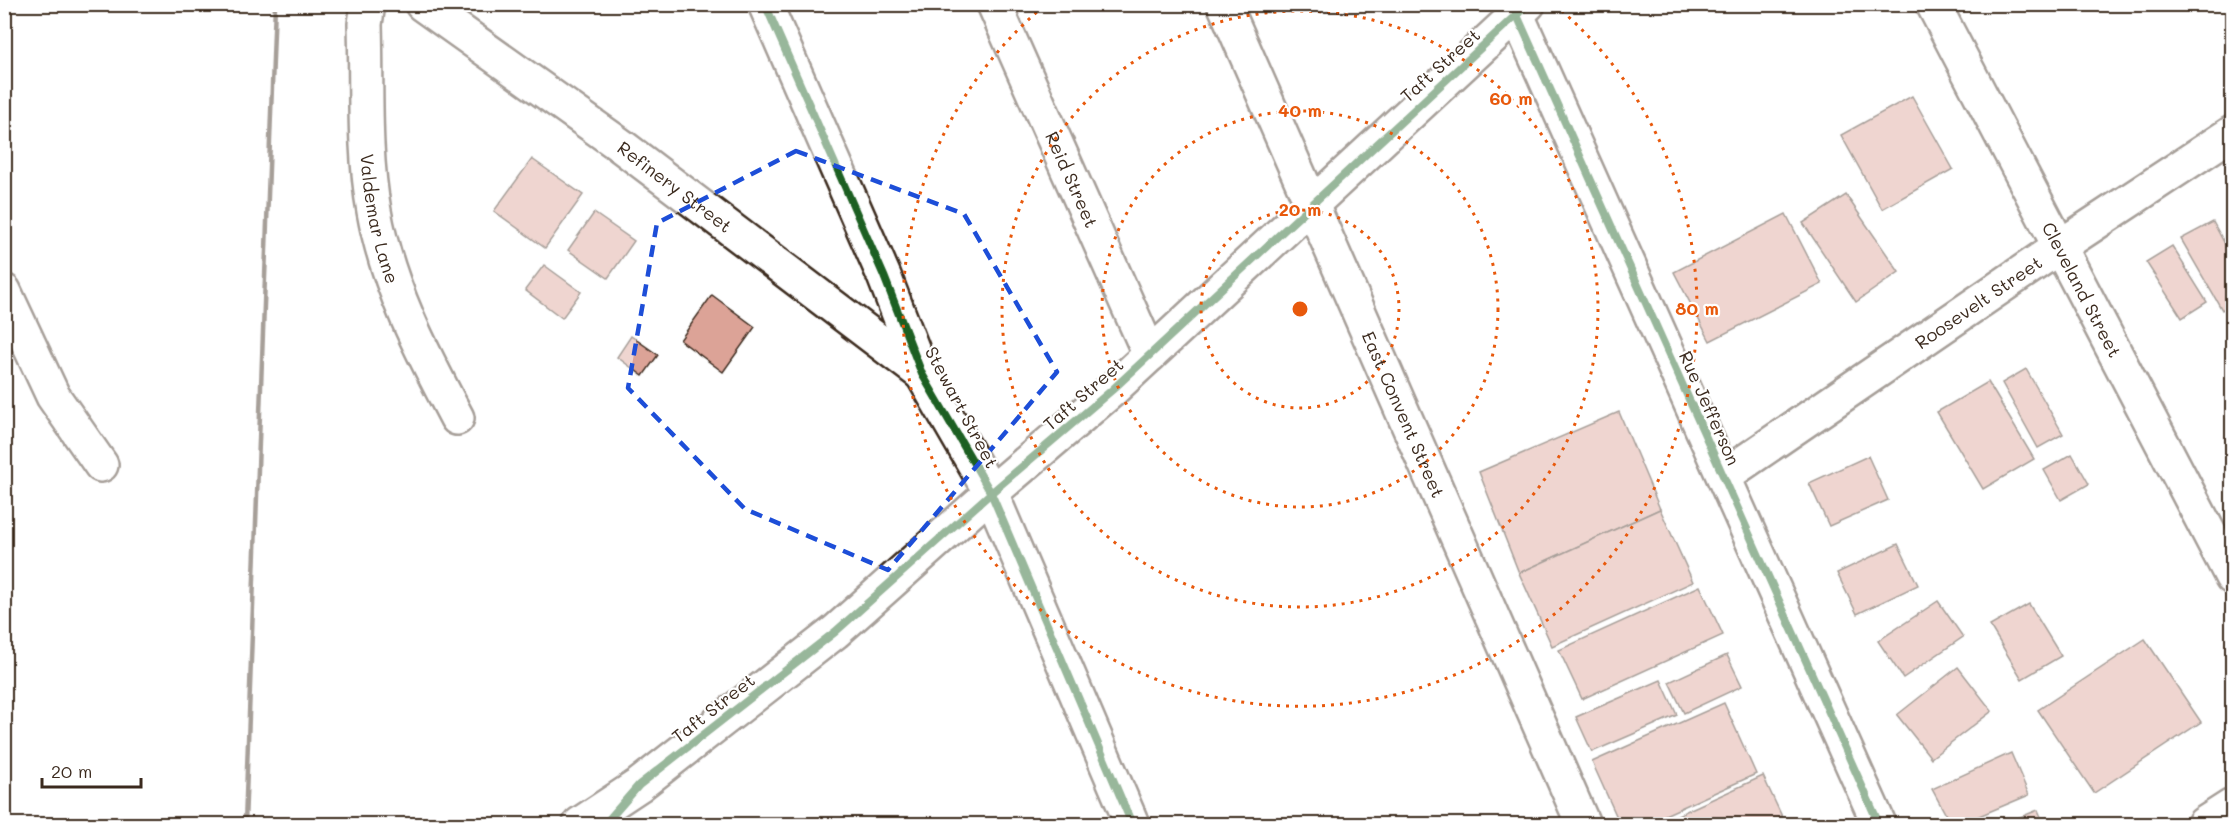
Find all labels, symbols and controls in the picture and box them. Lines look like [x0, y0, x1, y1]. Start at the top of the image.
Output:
street label: Taft Street [1395, 23, 1485, 107]
text: 60 m [1489, 86, 1533, 110]
text: 40 m [1278, 98, 1322, 122]
street label: Reid Street [1040, 128, 1104, 231]
street label: Refinery Street [613, 135, 737, 238]
street label: Valdemar Lane [355, 153, 405, 287]
text: 20 m [1279, 197, 1321, 221]
street label: Cleveland Street [2037, 218, 2127, 361]
street label: Roosevelt Street [1910, 250, 2047, 354]
text: 80 m [1675, 296, 1719, 320]
centre of rings [1290, 299, 1310, 319]
street label: East Convent Street [1357, 327, 1451, 501]
street label: Stewart Street [920, 342, 1004, 472]
street label: Rue Jefferson [1674, 347, 1746, 469]
street label: Taft Street [1038, 352, 1128, 436]
street label: Taft Street [667, 668, 759, 748]
scale bar [42, 751, 141, 789]
text: 20 m [51, 759, 92, 783]

